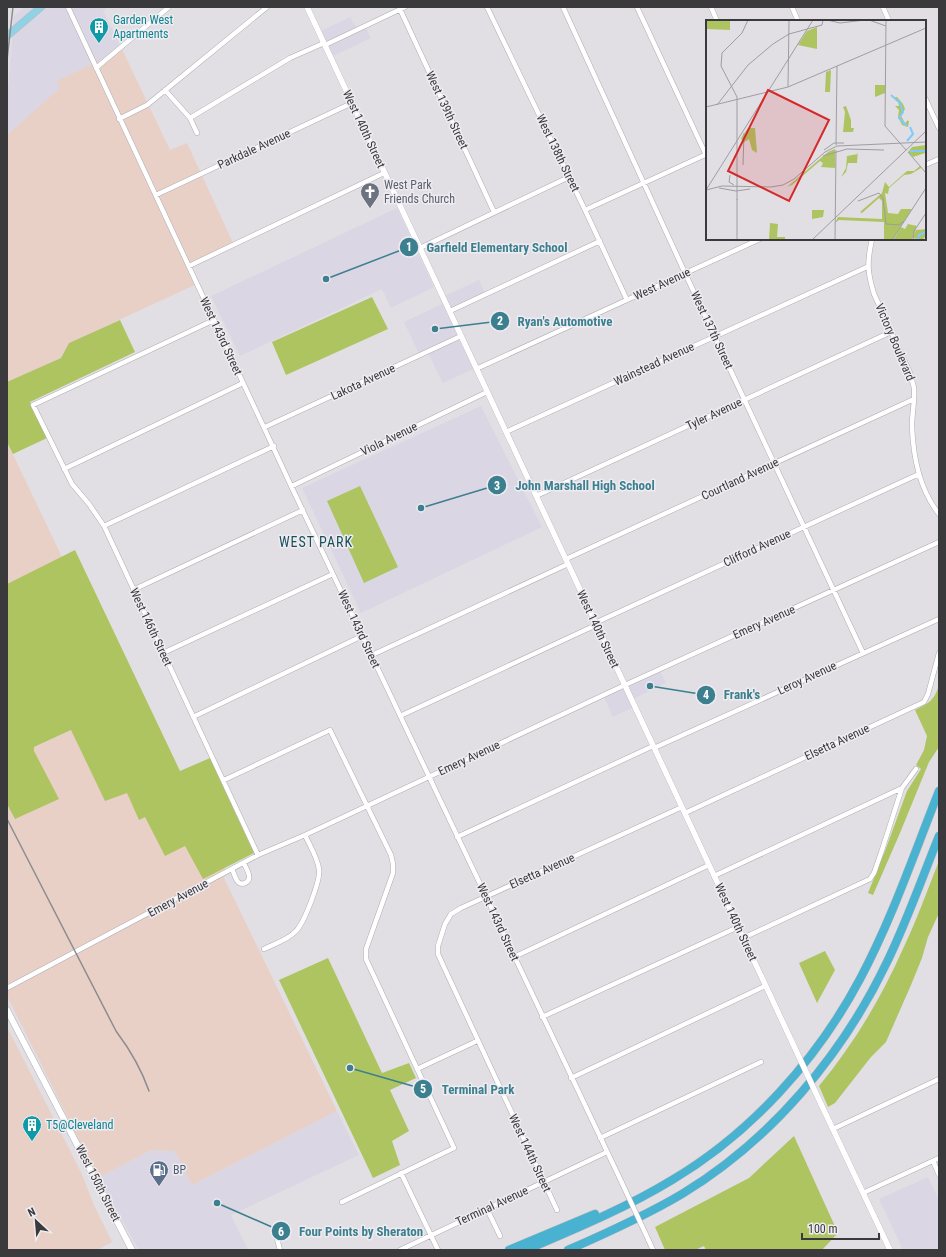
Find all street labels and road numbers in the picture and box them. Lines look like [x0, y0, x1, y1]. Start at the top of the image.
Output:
street label: West 139th Street [423, 69, 471, 152]
street label: West 140th Street [340, 88, 388, 171]
street label: West 138th Street [533, 112, 583, 194]
street label: Parkdale Avenue [215, 126, 293, 172]
street label: West Avenue [631, 265, 693, 303]
street label: West 137th Street [688, 289, 736, 372]
street label: West 143rd Street [197, 295, 245, 378]
street label: Victory Boulevard [872, 301, 918, 383]
street label: Wainstead Avenue [612, 339, 697, 389]
street label: Lakota Avenue [329, 361, 398, 403]
street label: Tyler Avenue [684, 395, 745, 433]
street label: Viola Avenue [358, 419, 420, 459]
street label: Courtland Avenue [699, 455, 781, 503]
street label: Clifford Avenue [721, 526, 793, 570]
street label: West 146th Street [127, 586, 175, 669]
street label: West 143rd Street [335, 588, 383, 671]
street label: West 140th Street [574, 588, 622, 671]
street label: Emery Avenue [731, 602, 798, 642]
street label: Leroy Avenue [775, 658, 839, 698]
street label: Elsetta Avenue [802, 721, 872, 763]
street label: Emery Avenue [436, 737, 503, 778]
street label: Elsetta Avenue [507, 850, 577, 892]
street label: Emery Avenue [145, 876, 211, 920]
street label: West 143rd Street [474, 881, 522, 964]
street label: West 140th Street [712, 881, 760, 964]
street label: West 144th Street [506, 1112, 554, 1195]
street label: West 150th Street [73, 1142, 124, 1224]
street label: Terminal Avenue [454, 1183, 531, 1229]

